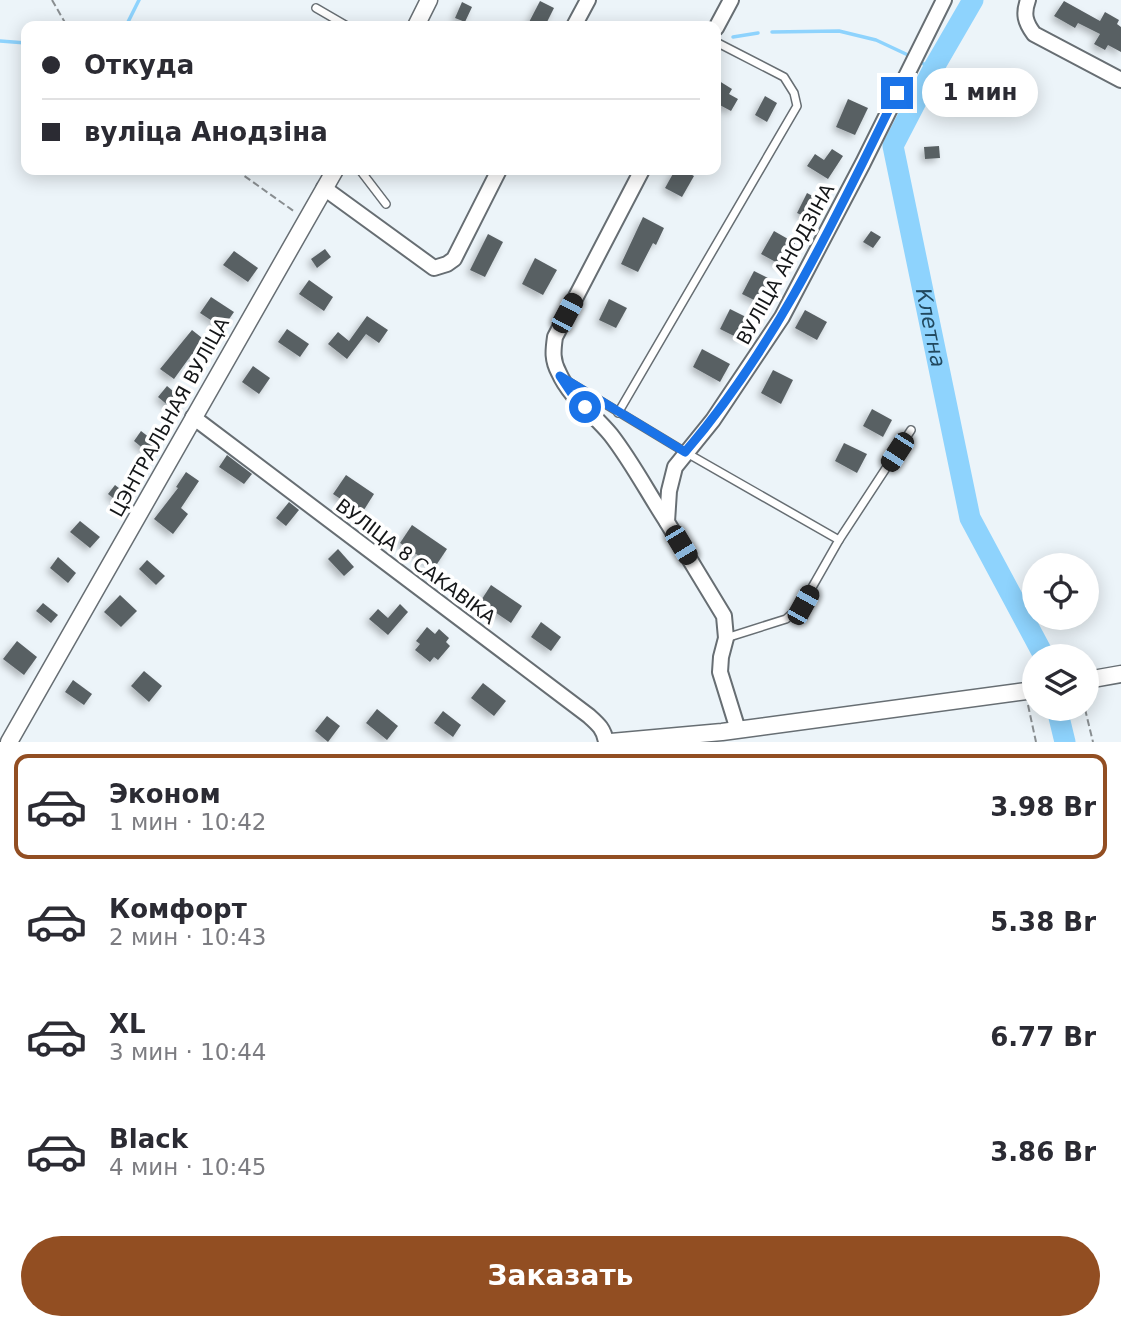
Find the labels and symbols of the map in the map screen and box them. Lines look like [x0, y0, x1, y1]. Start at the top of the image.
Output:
callout: 1 мин [922, 68, 1037, 118]
route end [881, 77, 913, 109]
street label: ВУЛІЦА АНОДЗІНА [732, 180, 838, 348]
water label: Клетна [911, 286, 950, 369]
car [548, 290, 587, 336]
street label: ЦЭНТРАЛЬНАЯ ВУЛІЦА [105, 314, 233, 520]
route start [569, 391, 601, 423]
car [877, 429, 918, 475]
street label: ВУЛІЦА 8 САКАВІКА [332, 494, 500, 628]
car [662, 522, 701, 568]
car [784, 582, 823, 628]

